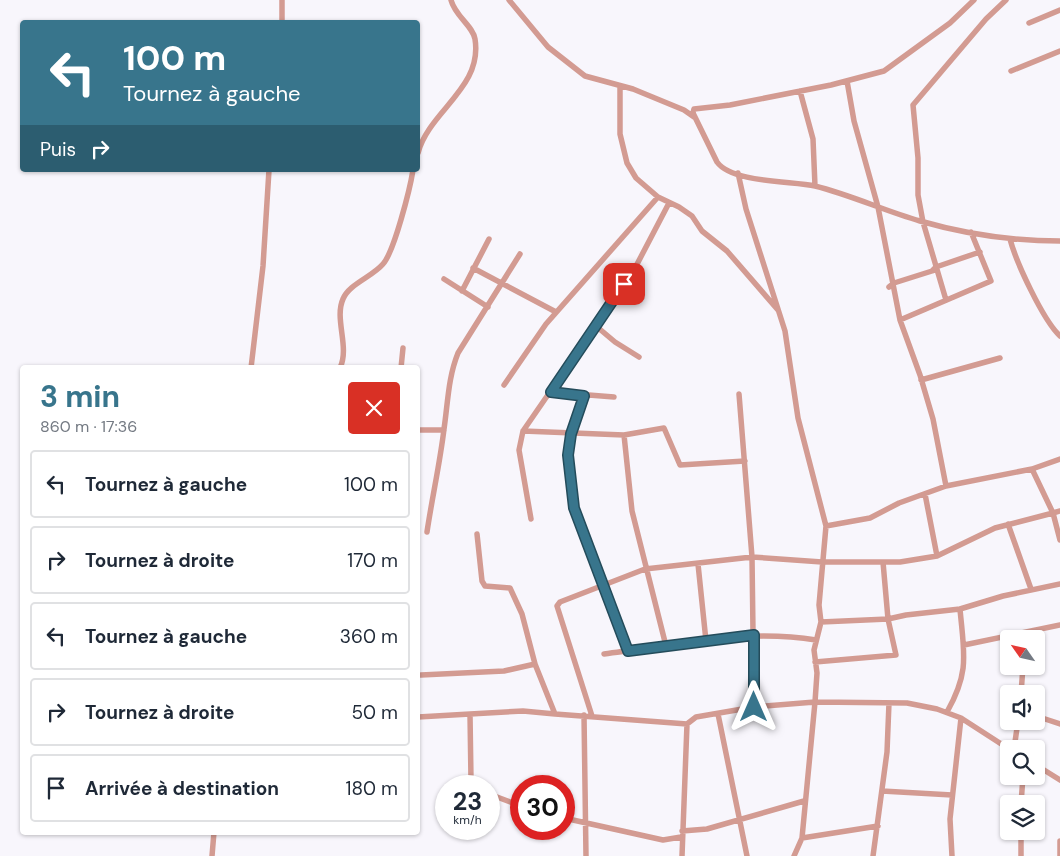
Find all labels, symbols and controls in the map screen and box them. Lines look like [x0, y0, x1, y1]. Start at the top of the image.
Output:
text: 100 m [123, 35, 226, 81]
icon: left [40, 40, 105, 105]
text: Tournez à gauche [123, 79, 301, 108]
icon: right [86, 135, 114, 163]
text: Puis [40, 137, 76, 162]
pin [603, 263, 645, 305]
icon: arrive [610, 270, 638, 298]
text: 3 min [40, 377, 120, 416]
button: close [348, 382, 400, 434]
text: 860 m · 17:36 [40, 416, 137, 437]
icon: left [42, 470, 70, 498]
text: Tournez à gauche [85, 472, 247, 497]
text: 100 m [344, 472, 398, 497]
icon: right [42, 546, 70, 574]
text: Tournez à droite [85, 548, 235, 573]
text: 170 m [347, 548, 398, 573]
icon: left [42, 622, 70, 650]
text: Tournez à gauche [85, 624, 247, 649]
text: 360 m [340, 624, 398, 649]
north arrow [1000, 630, 1045, 675]
map controls [1000, 630, 1045, 840]
position arrow [727, 680, 779, 732]
button: sound [1000, 685, 1045, 730]
icon: right [42, 698, 70, 726]
text: Tournez à droite [85, 700, 235, 725]
text: 50 m [351, 700, 398, 725]
button: search [1000, 740, 1045, 785]
icon: arrive [42, 774, 70, 802]
speed limit sign: 30 [510, 775, 575, 840]
text: Arrivée à destination [85, 776, 279, 801]
text: 180 m [346, 776, 398, 801]
text: 23 [453, 785, 482, 818]
button: layers [1000, 795, 1045, 840]
text: km/h [453, 812, 482, 828]

